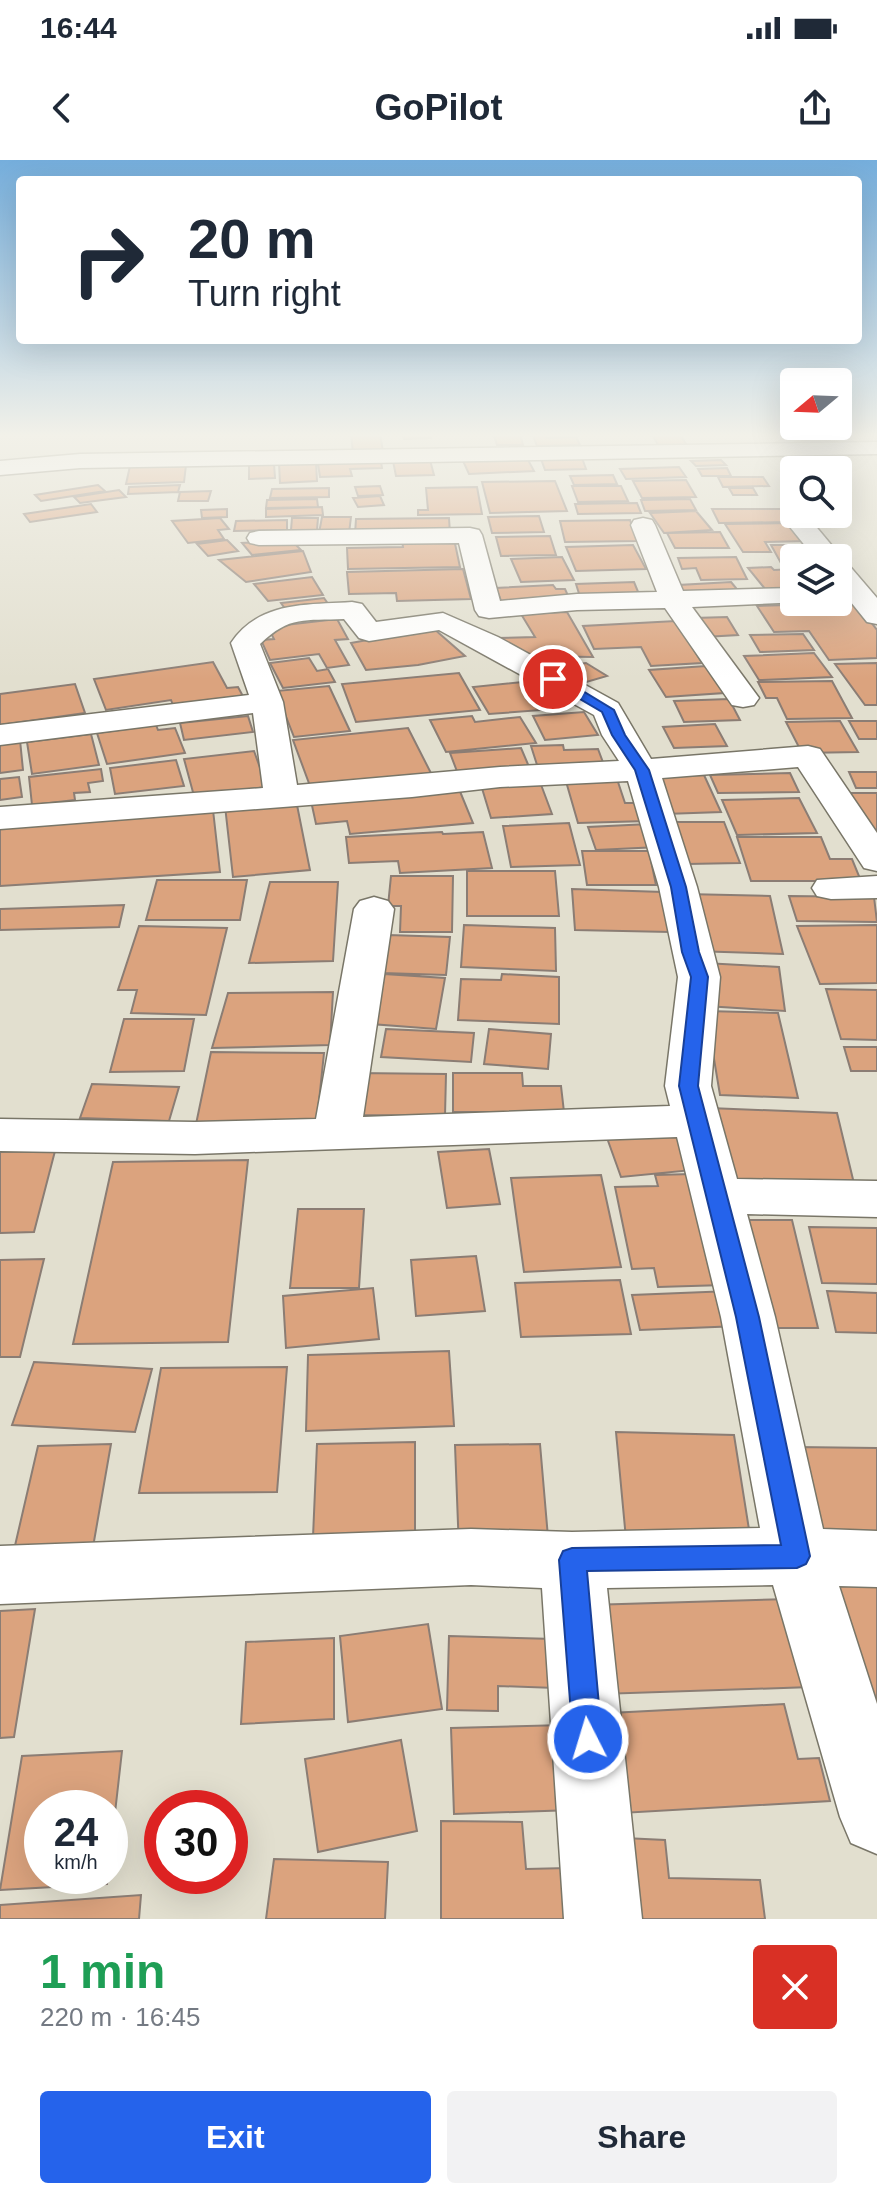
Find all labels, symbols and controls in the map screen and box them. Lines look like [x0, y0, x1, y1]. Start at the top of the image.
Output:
text: 16:44 [40, 11, 117, 44]
icon: back [40, 86, 84, 130]
icon: share [793, 86, 837, 130]
text: GoPilot [375, 87, 503, 128]
text: 20 m [188, 207, 316, 270]
icon: right [56, 208, 160, 312]
text: Turn right [188, 273, 341, 314]
north arrow [780, 368, 852, 440]
map controls [780, 368, 852, 616]
button: search [780, 456, 852, 528]
button: layers [780, 544, 852, 616]
pin [519, 645, 587, 713]
icon: arrive [531, 657, 575, 701]
position arrow [546, 1697, 630, 1781]
speed limit sign: 30 [144, 1790, 248, 1894]
text: 24 [54, 1810, 98, 1854]
text: km/h [54, 1851, 98, 1873]
text: 1 min [40, 1945, 165, 1998]
button: close [753, 1945, 837, 2029]
text: 220 m · 16:45 [40, 2002, 200, 2032]
button: Exit [40, 2091, 431, 2183]
button: Share [447, 2091, 837, 2183]

